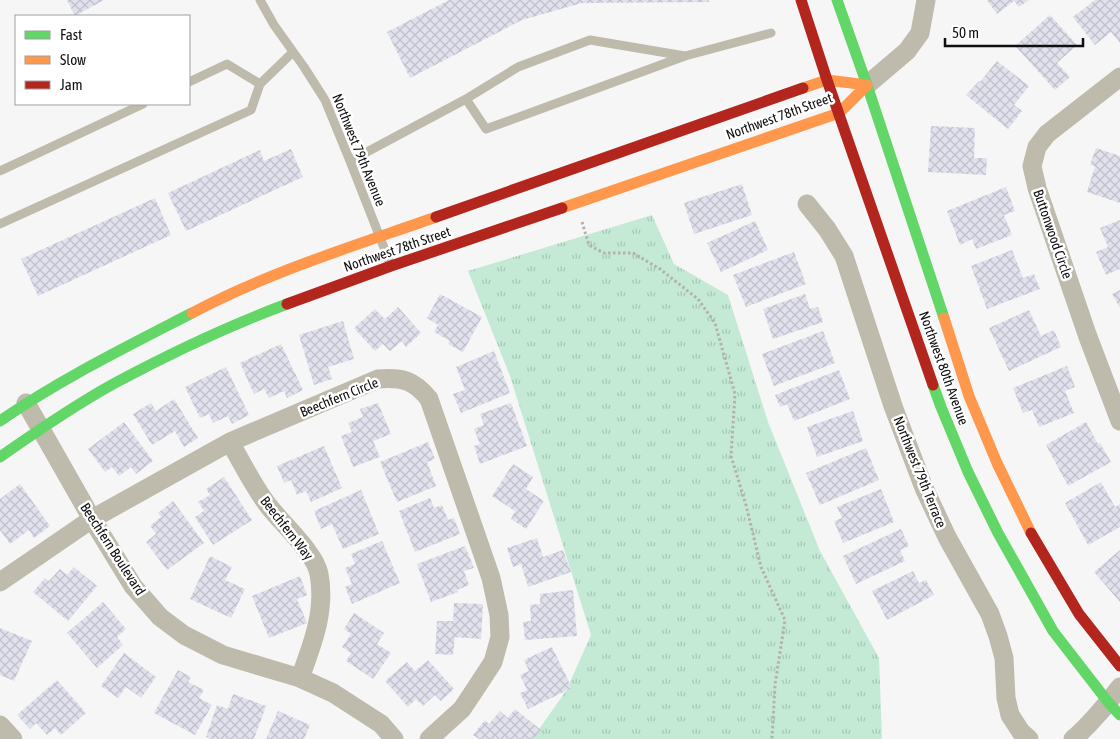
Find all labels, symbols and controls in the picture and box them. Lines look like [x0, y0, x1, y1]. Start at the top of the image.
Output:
legend [15, 15, 190, 105]
scale bar [945, 15, 1082, 47]
text: 50 m [952, 24, 979, 41]
text: Fast [60, 26, 82, 43]
text: Slow [60, 51, 86, 68]
text: Jam [60, 76, 83, 93]
street label: Northwest 78th Street [724, 89, 834, 143]
street label: Northwest 79th Avenue [329, 91, 389, 209]
street label: Buttonwood Circle [1030, 187, 1076, 281]
street label: Northwest 78th Street [342, 223, 452, 275]
street label: Northwest 80th Avenue [916, 309, 972, 427]
street label: Beechfern Circle [298, 374, 380, 420]
street label: Northwest 79th Terrace [890, 414, 950, 530]
street label: Beechfern Way [257, 493, 317, 563]
street label: Beechfern Boulevard [77, 500, 149, 598]

